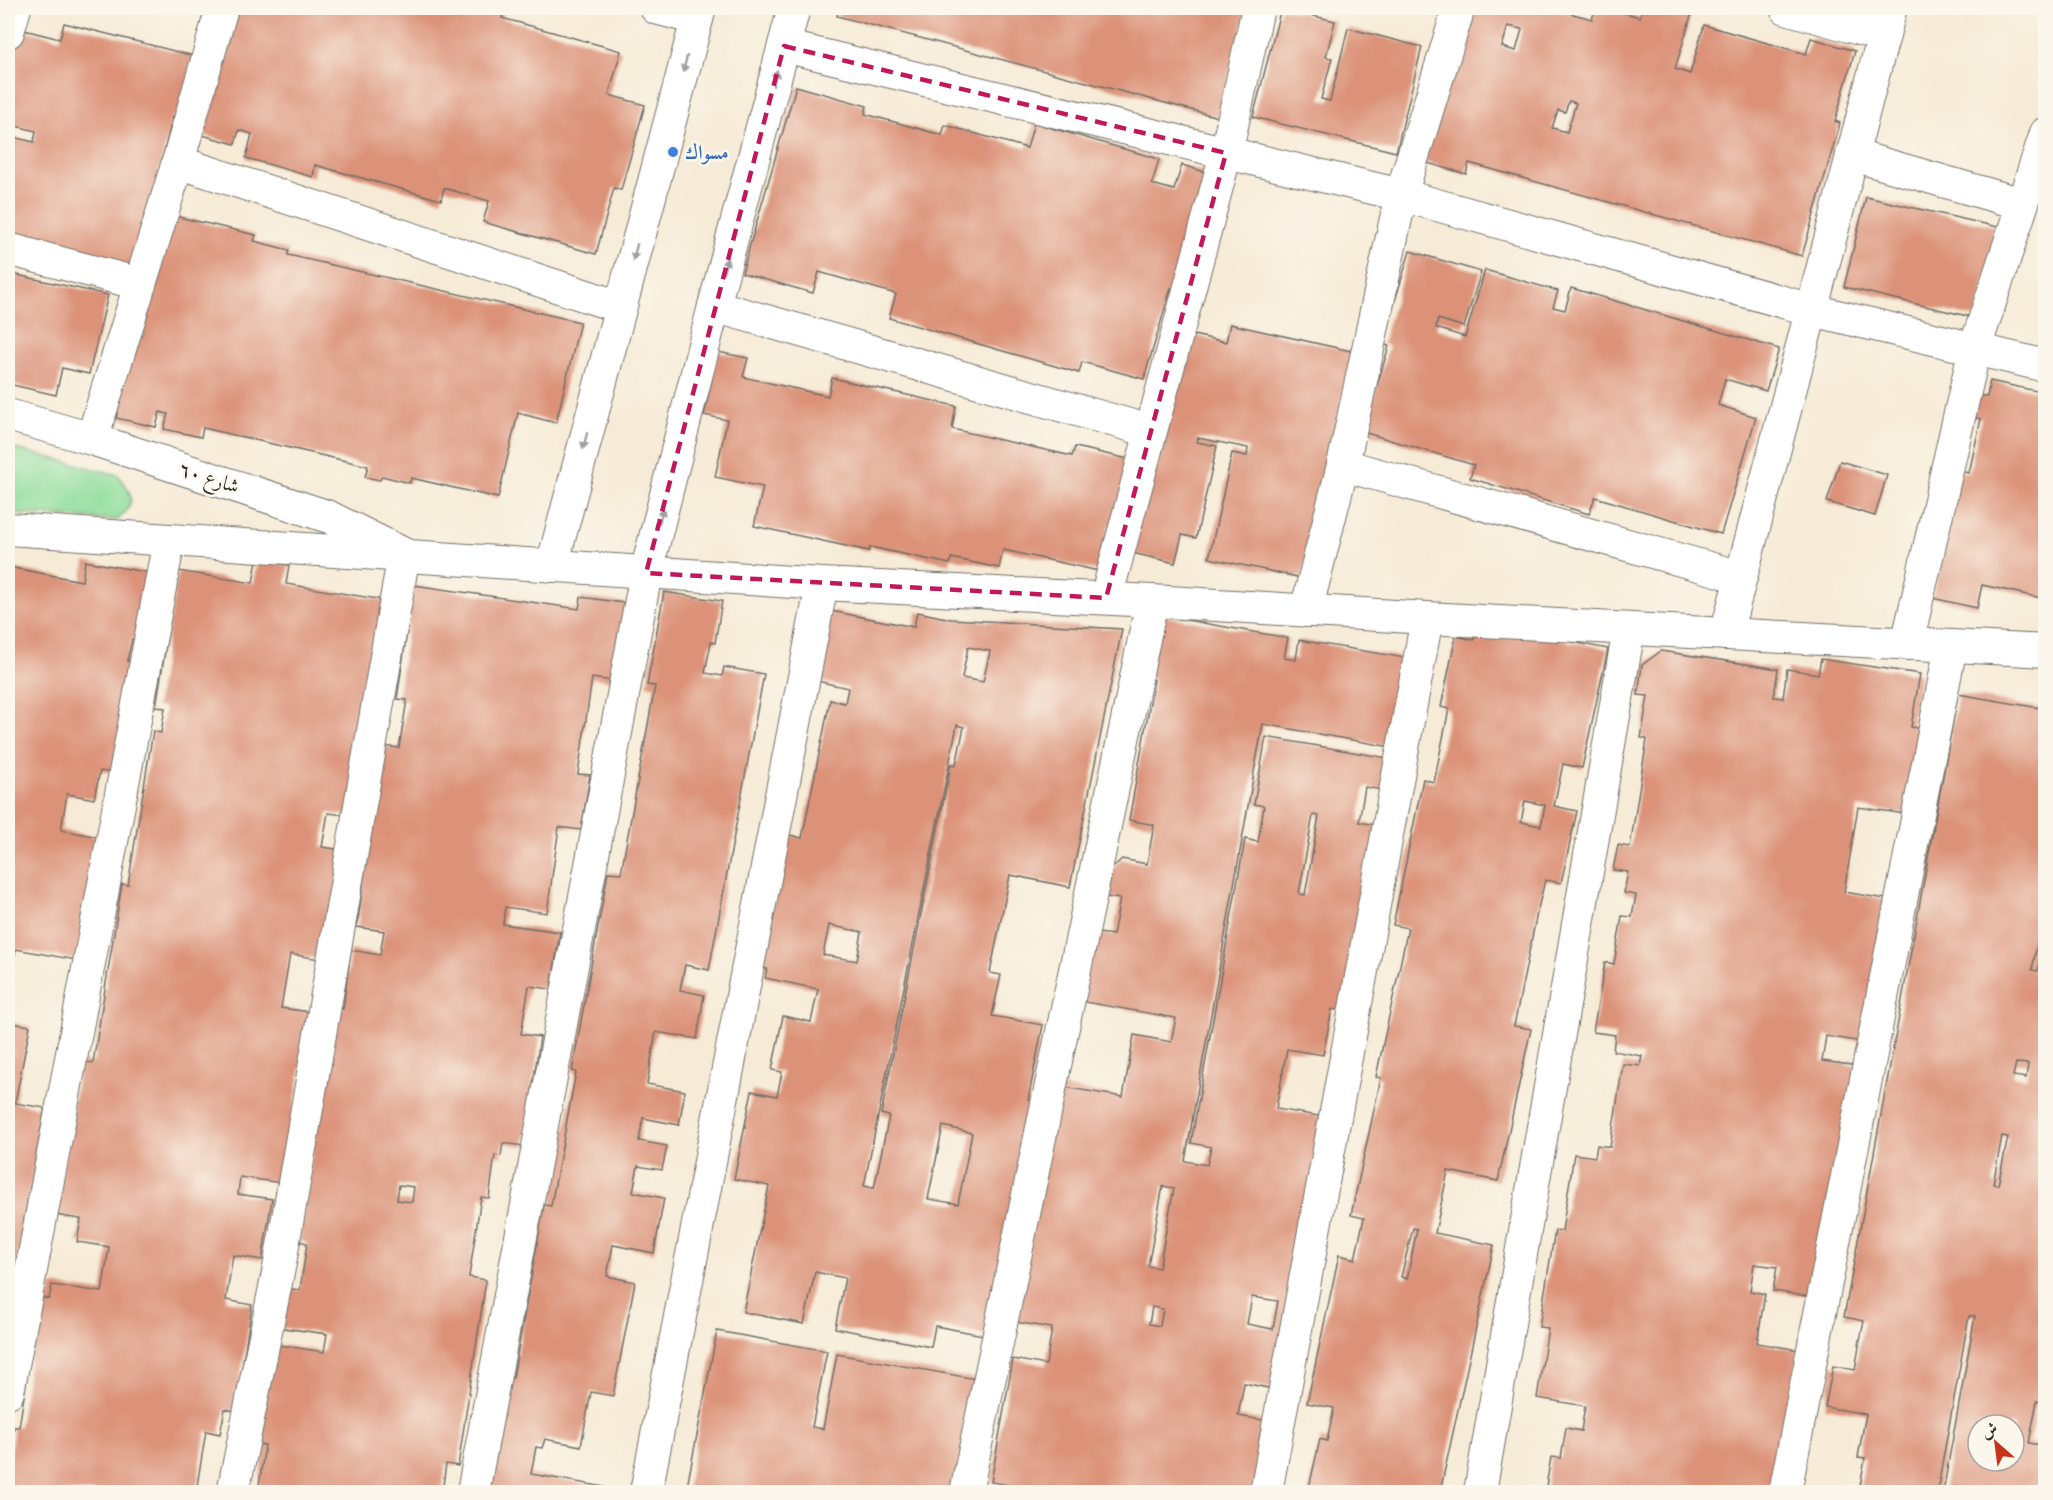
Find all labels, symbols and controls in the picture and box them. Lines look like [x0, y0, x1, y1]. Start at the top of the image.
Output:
one-way arrow [680, 55, 690, 73]
one-way arrow [771, 69, 781, 87]
place label: مسواك [685, 141, 729, 165]
marker: مسواك [666, 145, 680, 159]
one-way arrow [629, 243, 639, 261]
one-way arrow [720, 257, 730, 275]
one-way arrow [579, 432, 589, 450]
street label: شارع ٦٠ [174, 457, 242, 504]
one-way arrow [656, 507, 666, 525]
north arrow [1966, 1413, 2026, 1473]
text: ش [1978, 1418, 2001, 1442]

